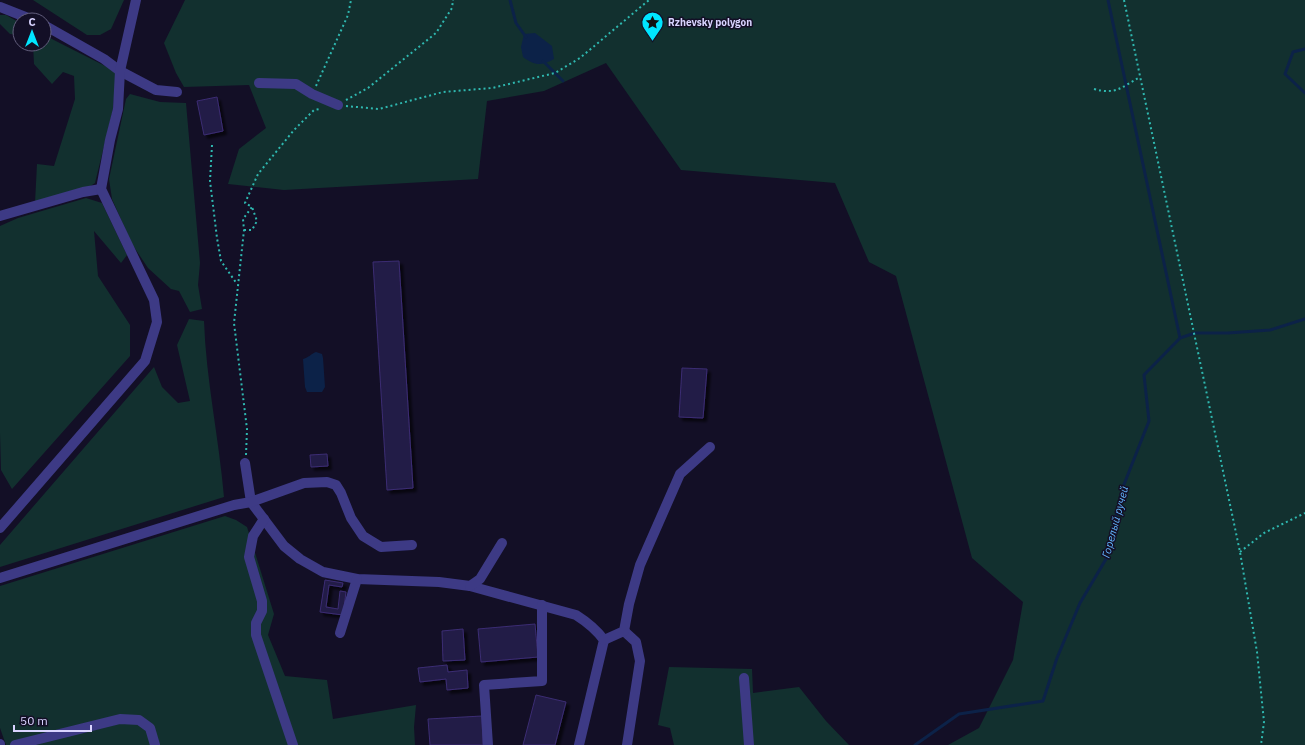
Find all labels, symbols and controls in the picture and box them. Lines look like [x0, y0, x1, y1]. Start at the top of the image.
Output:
place icon: Rzhevsky polygon [639, 9, 665, 42]
north arrow [12, 12, 52, 52]
text: С [28, 15, 36, 29]
place label: Rzhevsky polygon [668, 16, 752, 29]
water label: Горелый ручей [1099, 484, 1131, 560]
scale bar [14, 707, 91, 733]
text: 50 m [20, 713, 48, 728]

